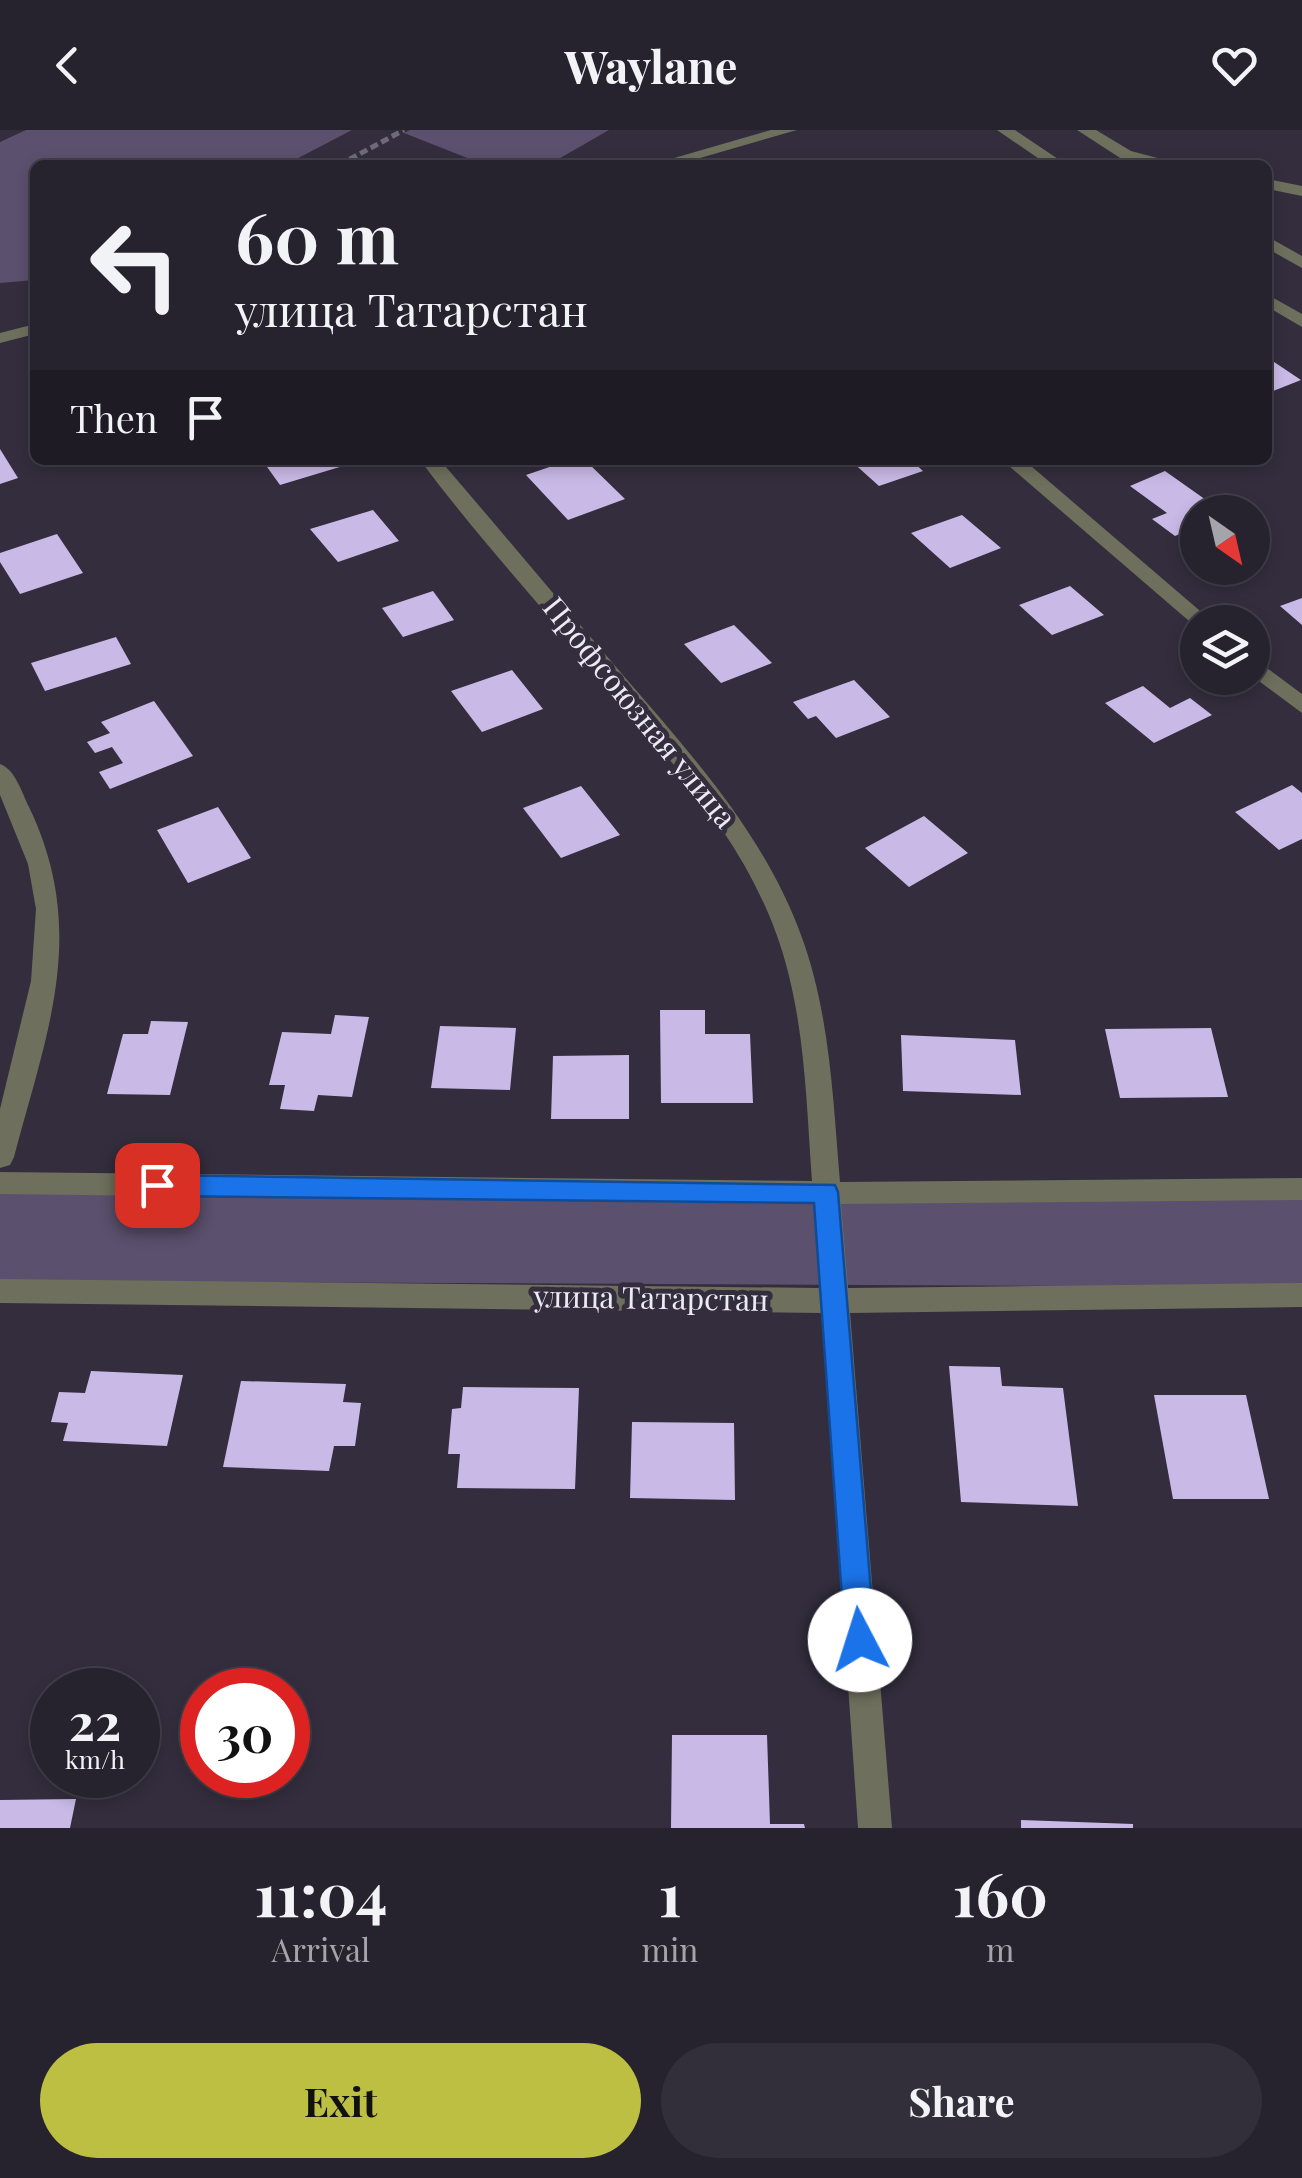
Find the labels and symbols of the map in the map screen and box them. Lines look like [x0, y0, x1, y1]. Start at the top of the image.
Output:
north arrow [1180, 495, 1270, 585]
street label: Профсоюзная улица [535, 588, 746, 836]
pin [115, 1143, 200, 1228]
street label: улица Татарстан [532, 1275, 769, 1319]
position arrow [808, 1588, 912, 1692]
speed limit sign: 30 [180, 1668, 310, 1798]

